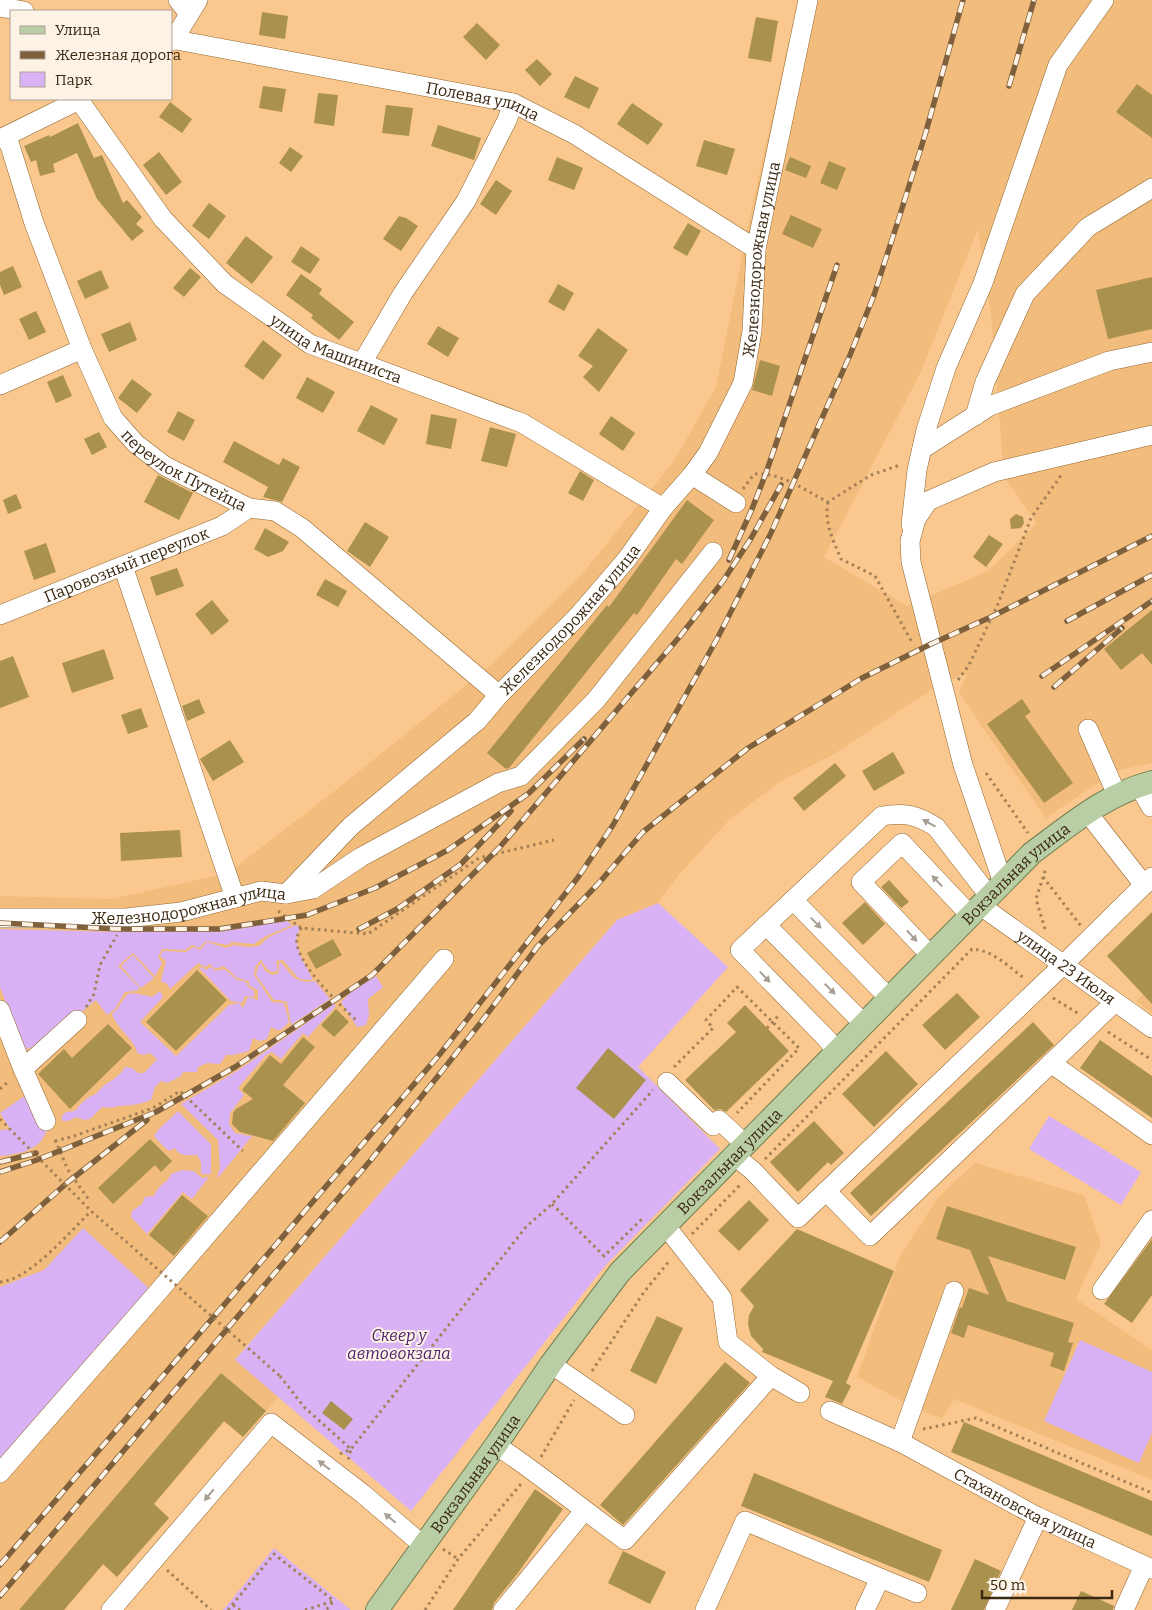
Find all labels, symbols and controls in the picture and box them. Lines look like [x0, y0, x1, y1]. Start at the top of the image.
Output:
legend [10, 10, 172, 100]
text: Улица [55, 21, 101, 39]
text: Железная дорога [55, 46, 181, 64]
text: Парк [55, 71, 93, 89]
street label: Полевая улица [424, 78, 543, 125]
street label: Железнодорожная улица [739, 160, 784, 359]
street label: улица Машиниста [266, 309, 405, 387]
street label: переулок Путейца [117, 425, 250, 515]
street label: Паровозный переулок [41, 523, 212, 606]
street label: Железнодорожная улица [496, 541, 644, 699]
one-way arrow [922, 818, 935, 827]
street label: Вокзальная улица [958, 819, 1074, 929]
one-way arrow [931, 875, 943, 887]
street label: Железнодорожная улица [91, 881, 287, 928]
one-way arrow [810, 916, 822, 928]
street label: улица 23 Июля [1013, 925, 1119, 1009]
one-way arrow [906, 930, 918, 942]
one-way arrow [759, 971, 771, 983]
one-way arrow [824, 983, 836, 995]
street label: Вокзальная улица [673, 1104, 786, 1218]
park label: Сквер у автовокзала [347, 1326, 451, 1363]
street label: Вокзальная улица [427, 1411, 524, 1537]
one-way arrow [318, 1459, 331, 1470]
street label: Стахановская улица [950, 1464, 1099, 1552]
one-way arrow [204, 1488, 215, 1501]
one-way arrow [384, 1512, 397, 1523]
scale bar [982, 1568, 1112, 1600]
text: 50 m [990, 1576, 1026, 1594]

